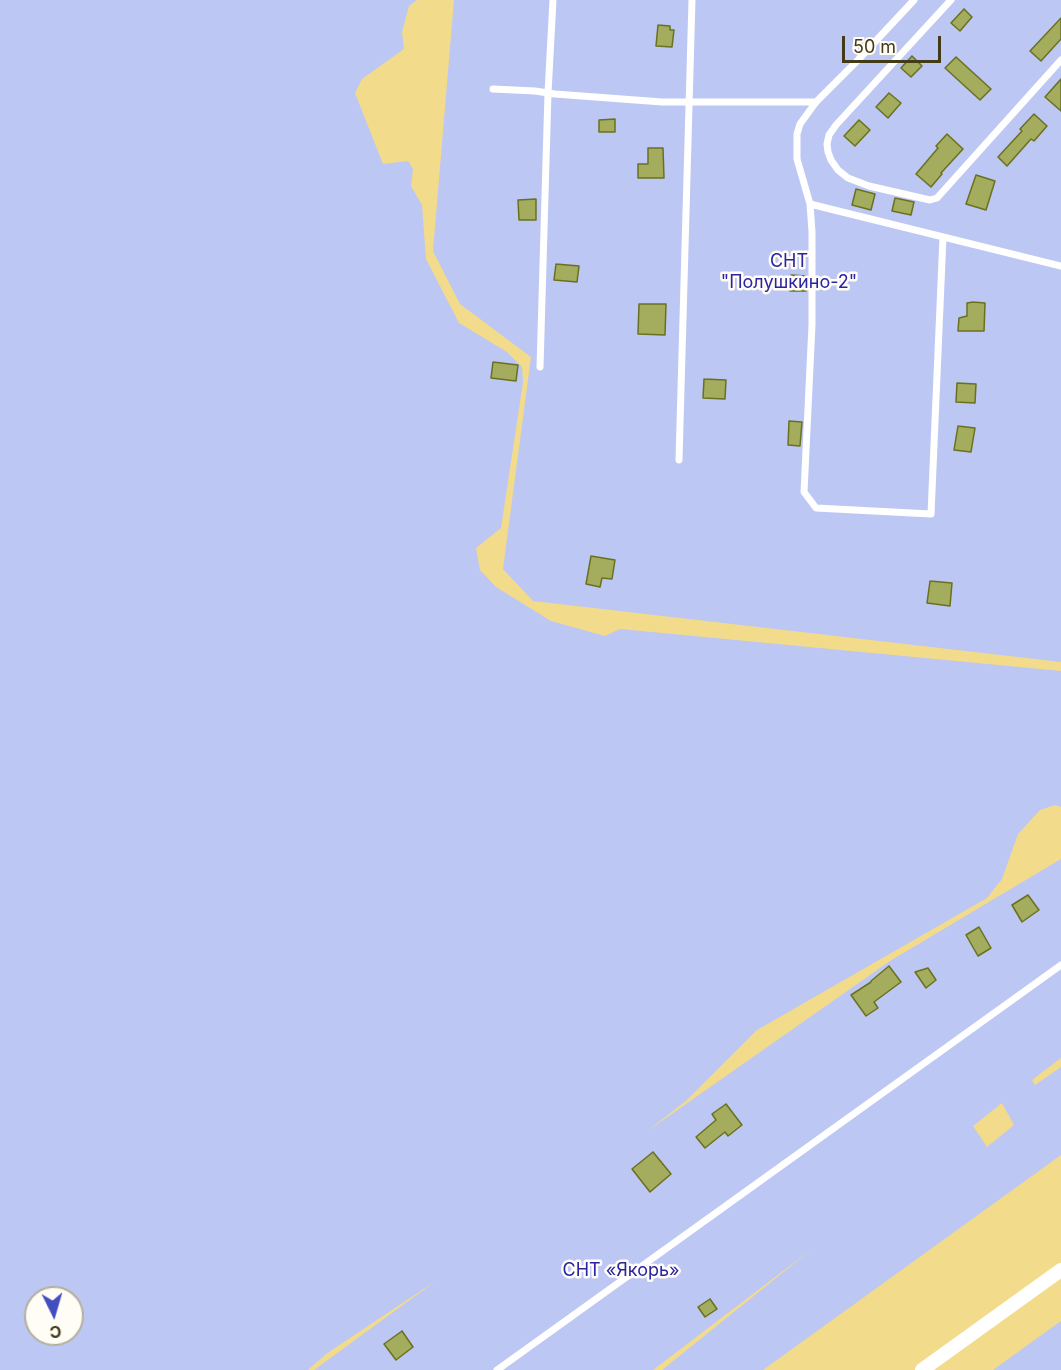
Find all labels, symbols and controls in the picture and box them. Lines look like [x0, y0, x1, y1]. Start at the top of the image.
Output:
scale bar [845, 24, 944, 62]
text: 50 m [853, 36, 896, 57]
park label: СНТ "Полушкино-2" [721, 251, 857, 294]
park label: СНТ «Якорь» [563, 1260, 679, 1282]
north arrow [24, 1286, 84, 1346]
text: С [49, 1321, 62, 1342]

